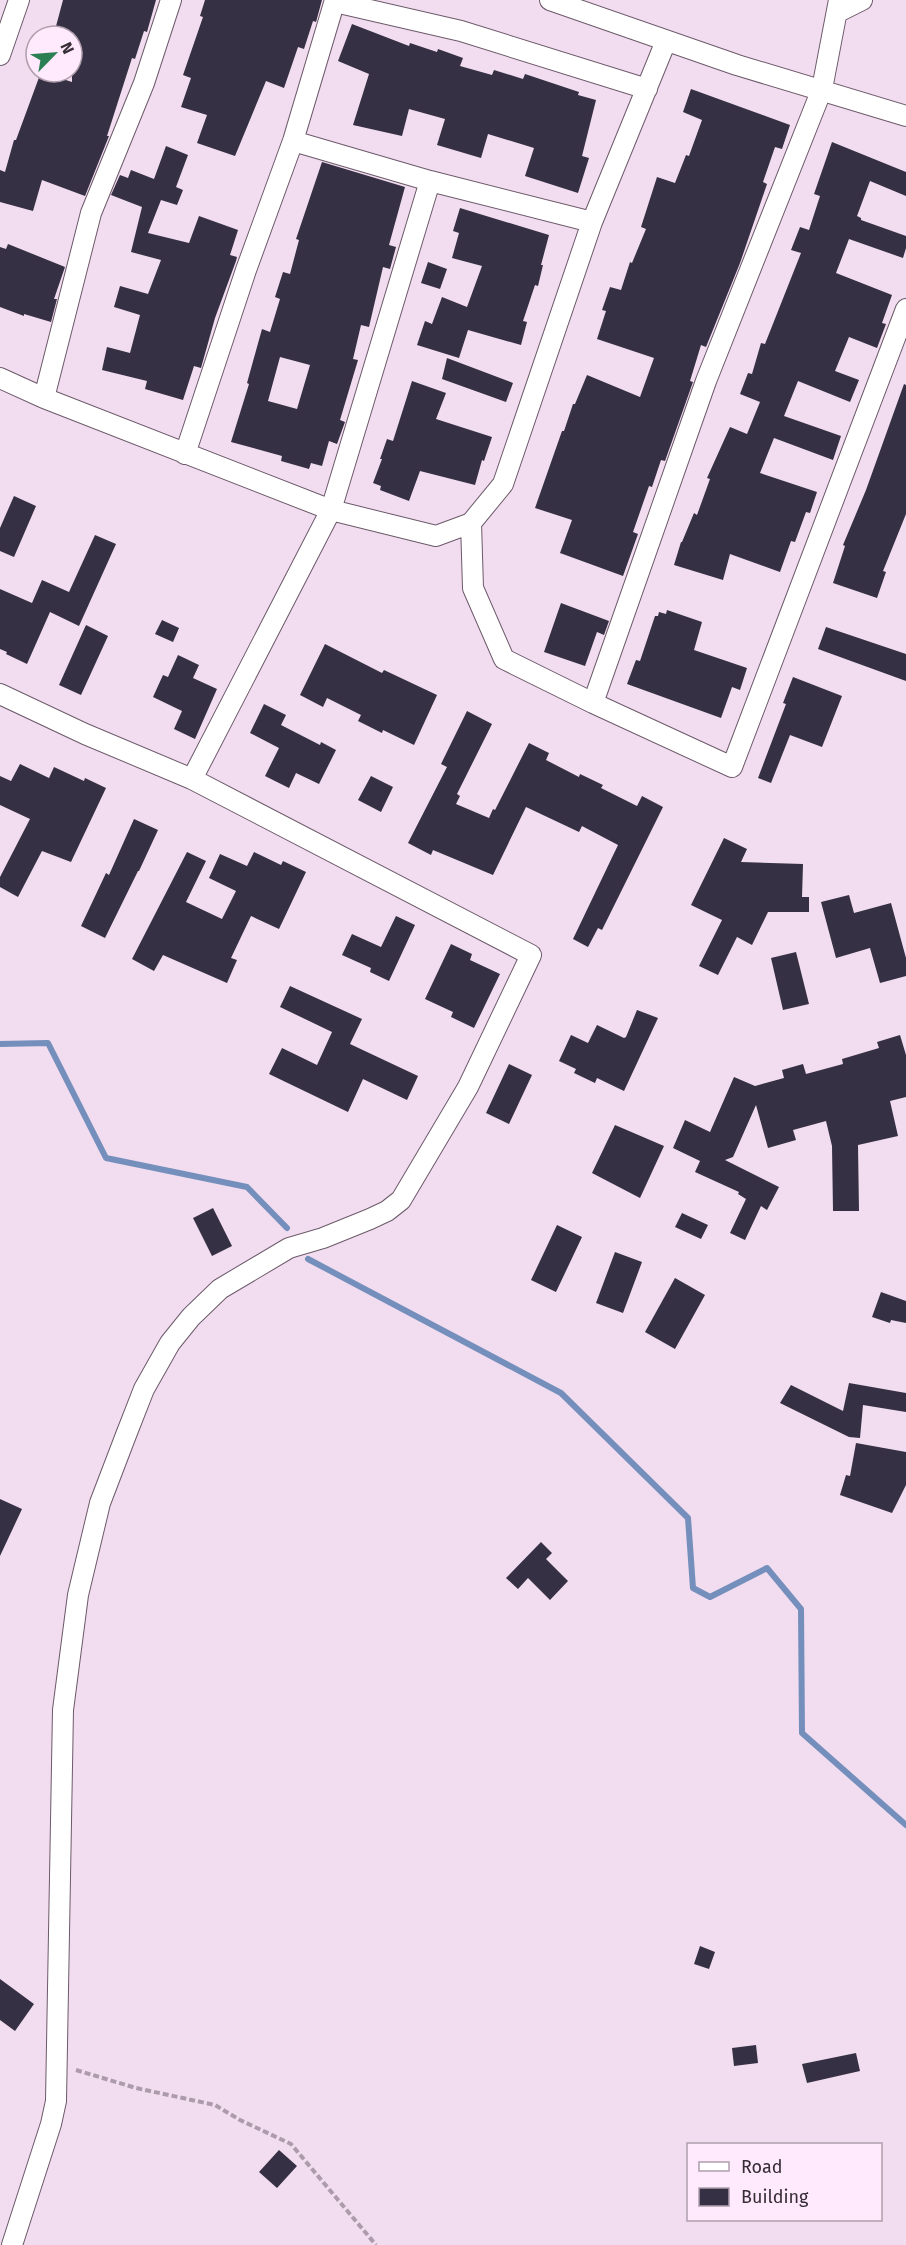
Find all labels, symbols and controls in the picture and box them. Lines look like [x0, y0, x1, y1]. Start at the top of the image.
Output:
north arrow [24, 24, 84, 84]
text: N [56, 39, 78, 57]
legend [687, 2143, 882, 2221]
text: Road [741, 2156, 783, 2178]
text: Building [741, 2186, 809, 2208]

